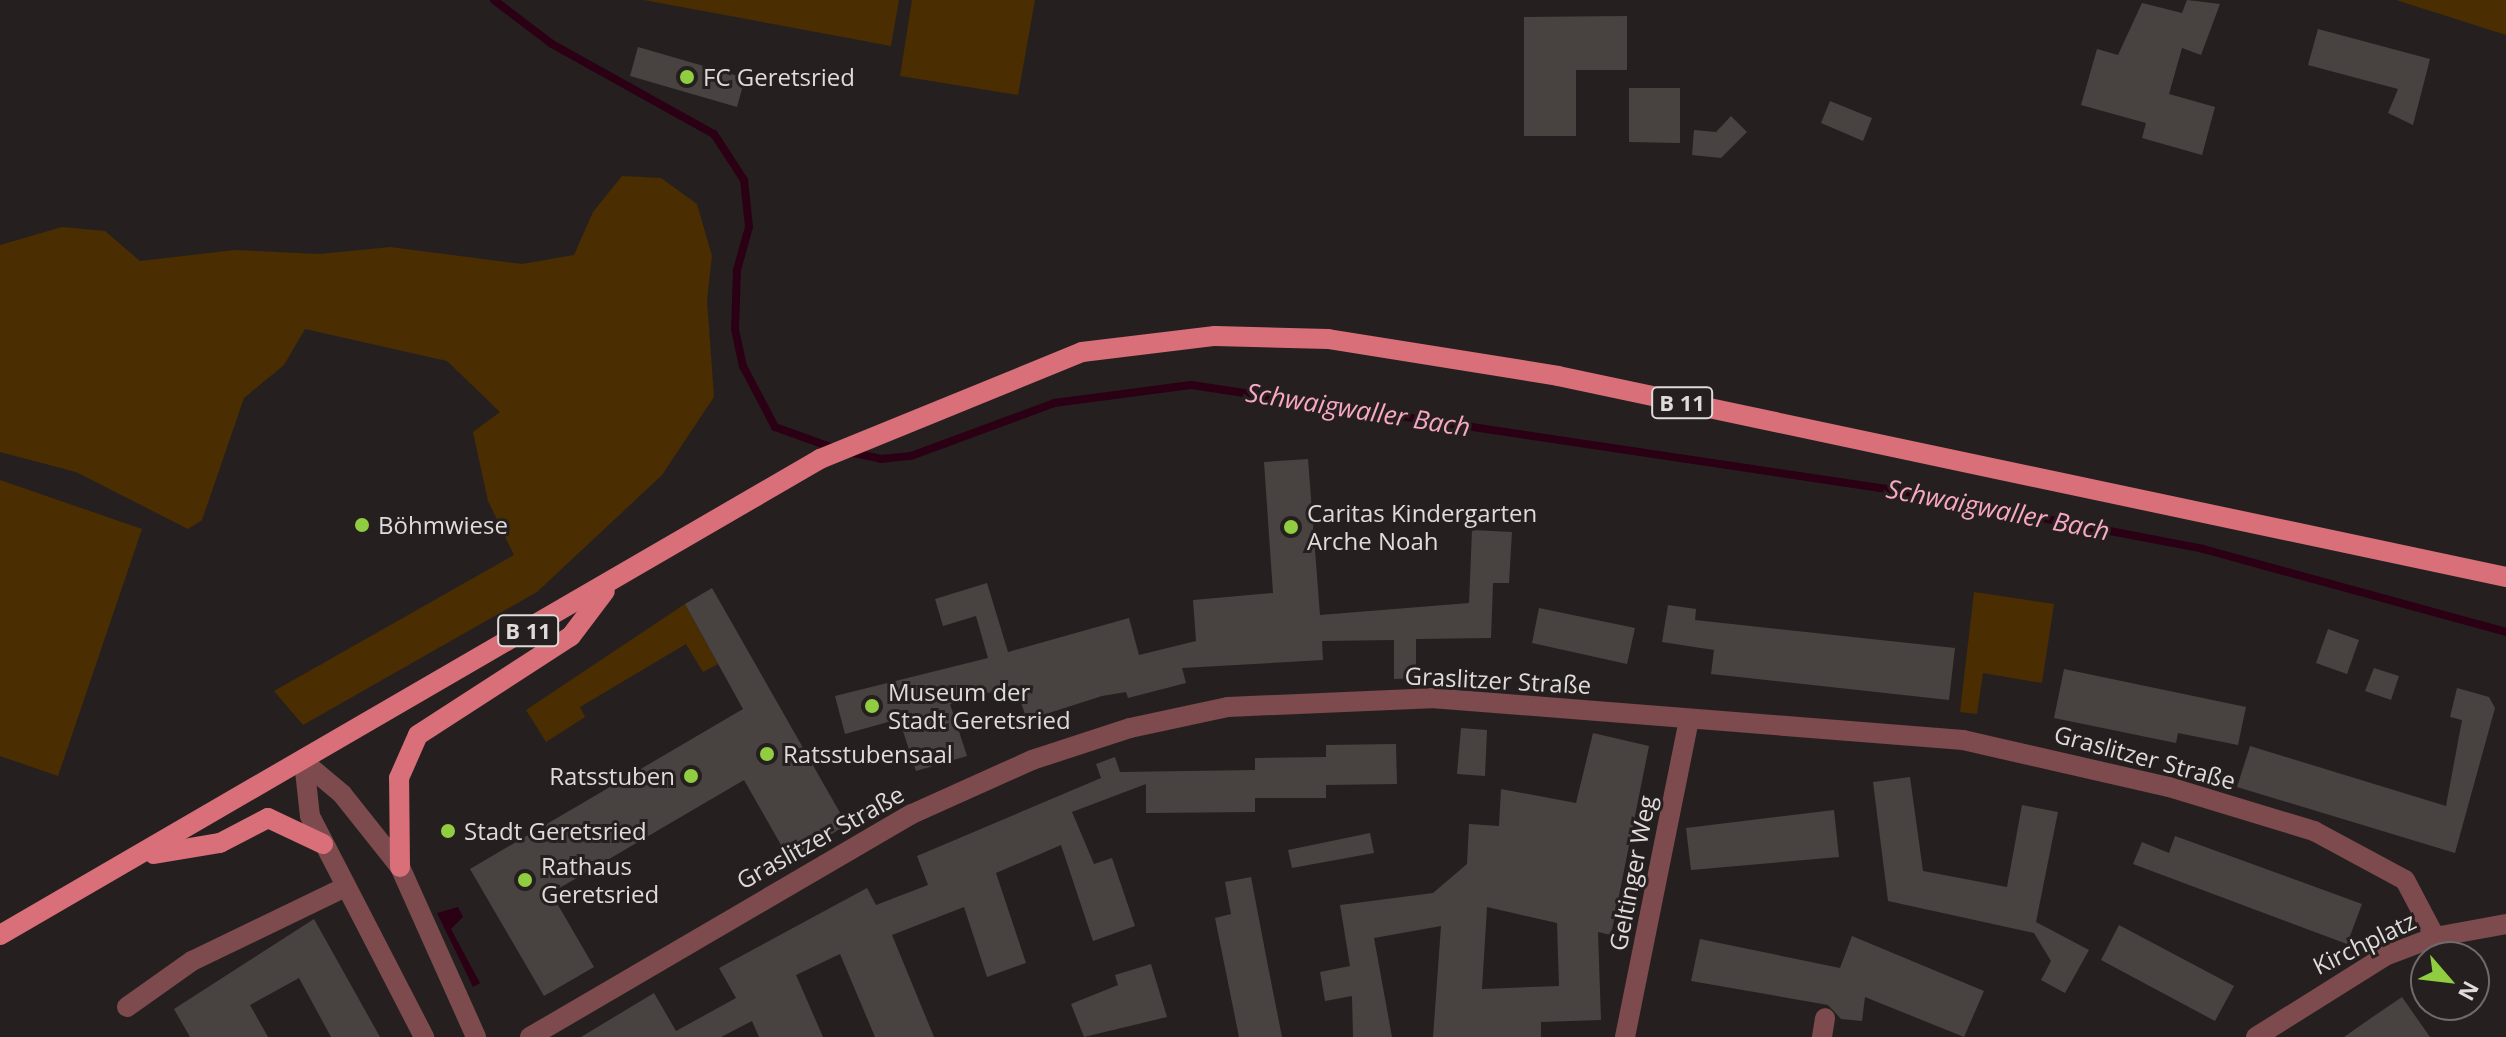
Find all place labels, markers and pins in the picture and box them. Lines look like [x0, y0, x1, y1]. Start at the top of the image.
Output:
place label: FC Geretsried [703, 63, 855, 91]
marker: FC Geretsried [678, 68, 696, 86]
place label: Caritas Kindergarten Arche Noah [1307, 499, 1537, 555]
place label: Böhmwiese [378, 511, 508, 539]
marker: Böhmwiese [353, 516, 371, 534]
marker: Caritas Kindergarten Arche Noah [1282, 518, 1300, 536]
place label: Museum der Stadt Geretsried [888, 678, 1071, 734]
marker: Museum der Stadt Geretsried [863, 697, 881, 715]
place label: Ratsstubensaal [783, 740, 953, 768]
marker: Ratsstubensaal [758, 745, 776, 763]
place label: Ratsstuben [549, 762, 675, 790]
marker: Ratsstuben [682, 767, 700, 785]
place label: Stadt Geretsried [464, 817, 647, 845]
marker: Stadt Geretsried [439, 822, 457, 840]
place label: Rathaus Geretsried [541, 852, 659, 908]
marker: Rathaus Geretsried [516, 871, 534, 889]

